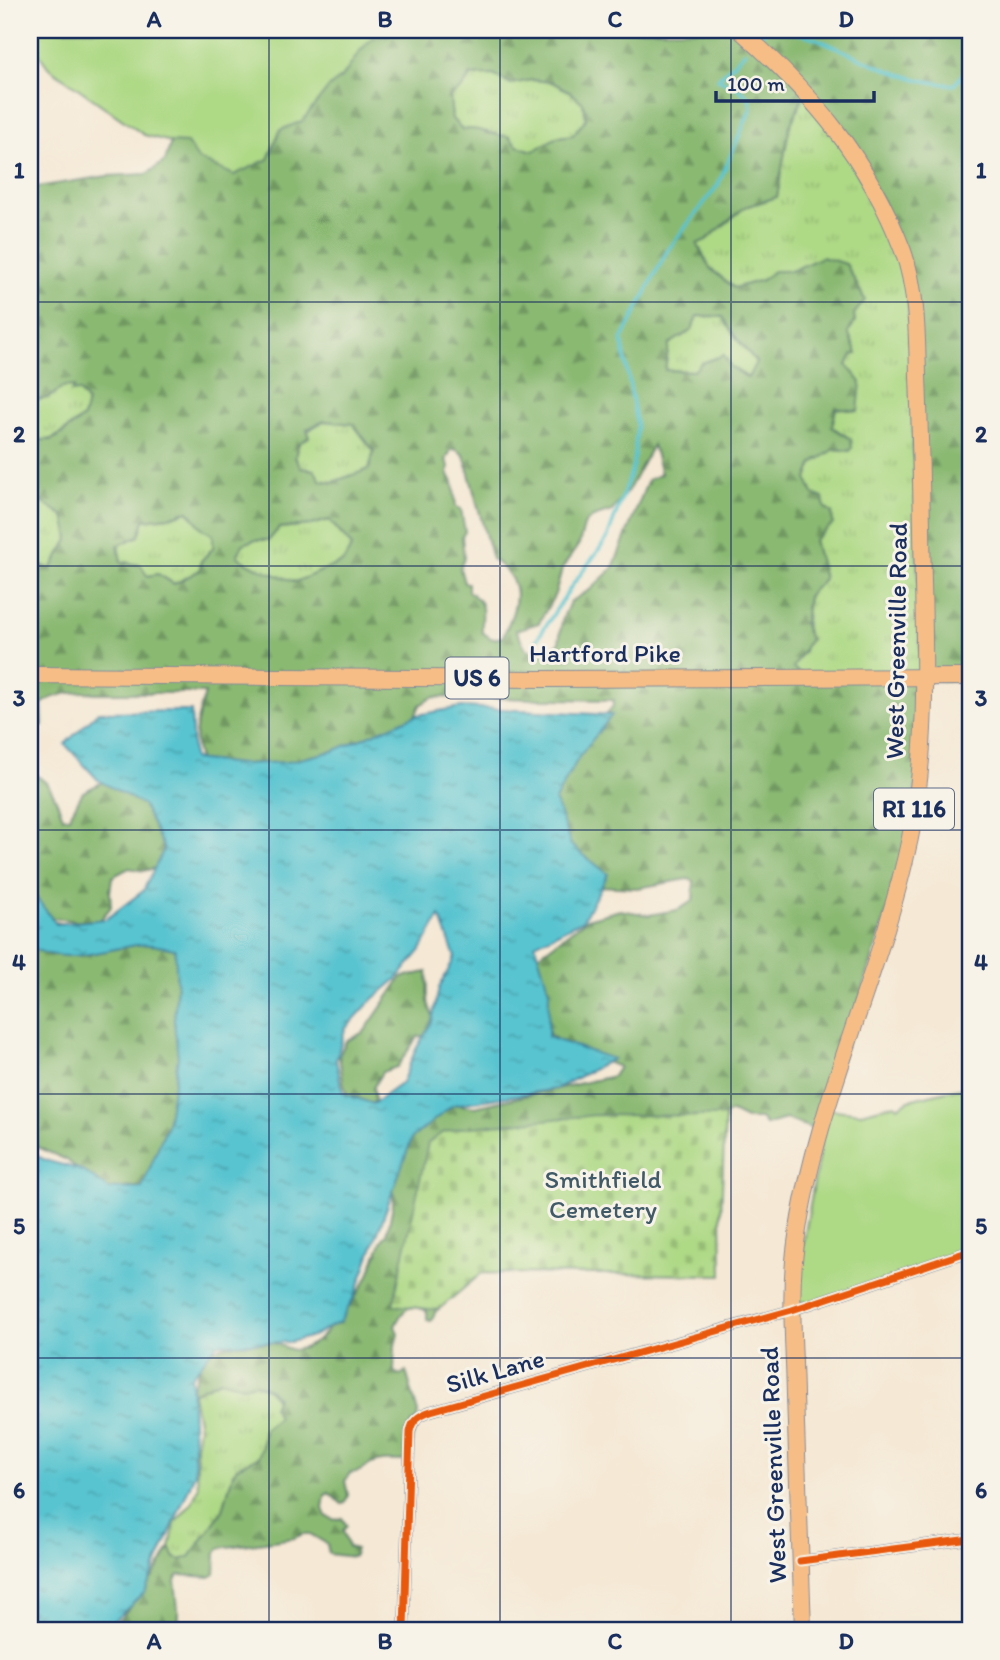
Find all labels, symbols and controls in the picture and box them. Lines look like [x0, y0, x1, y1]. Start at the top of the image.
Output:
text: A [146, 5, 162, 33]
text: B [378, 5, 393, 33]
text: C [608, 5, 623, 33]
text: D [838, 5, 854, 33]
scale bar [716, 60, 874, 104]
text: 100 m [727, 71, 785, 96]
text: 1 [14, 156, 25, 184]
text: 1 [976, 156, 987, 184]
text: 2 [13, 420, 26, 448]
text: 2 [975, 420, 988, 448]
street label: West Greenville Road [878, 522, 914, 760]
street label: Hartford Pike [529, 637, 681, 669]
road number: US 6 [446, 658, 508, 698]
text: 3 [13, 684, 26, 712]
text: 3 [975, 684, 988, 712]
road number: RI 116 [874, 788, 954, 830]
text: 4 [12, 948, 26, 976]
text: 4 [974, 948, 988, 976]
park label: Smithfield Cemetery [545, 1163, 661, 1225]
text: 5 [13, 1212, 25, 1240]
text: 5 [975, 1212, 987, 1240]
street label: Silk Lane [442, 1342, 548, 1400]
street label: West Greenville Road [753, 1346, 793, 1584]
text: 6 [13, 1476, 25, 1504]
text: 6 [975, 1476, 987, 1504]
text: A [146, 1627, 162, 1655]
text: B [378, 1627, 393, 1655]
text: C [608, 1627, 623, 1655]
text: D [838, 1627, 854, 1655]

